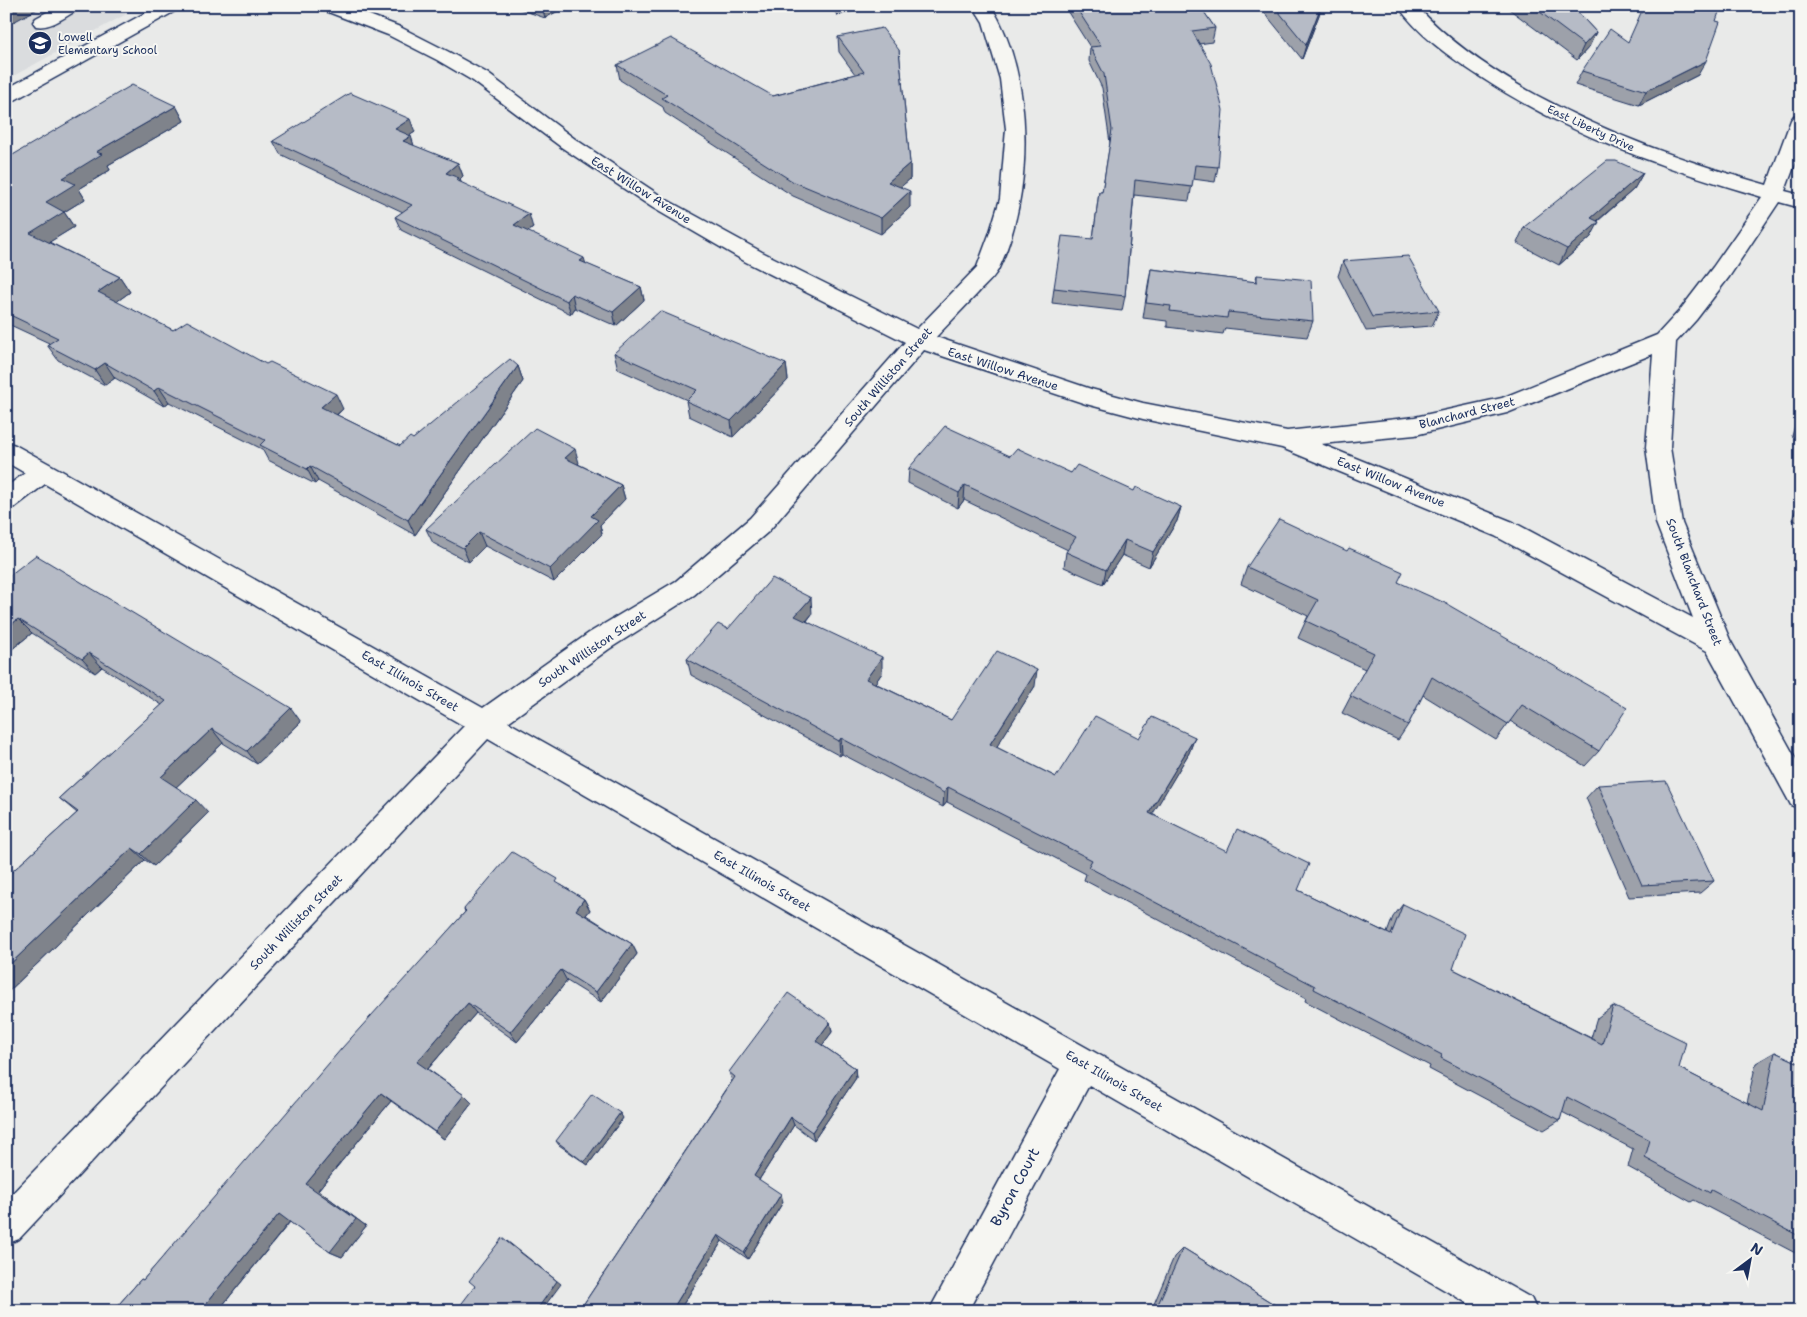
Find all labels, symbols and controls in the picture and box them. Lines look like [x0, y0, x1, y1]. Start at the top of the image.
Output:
school or university icon: Lowell Elementary School [27, 30, 53, 56]
place label: Lowell Elementary School [58, 30, 158, 58]
street label: East Liberty Drive [1545, 102, 1637, 155]
street label: East Willow Avenue [588, 153, 694, 228]
street label: South Williston Street [840, 324, 936, 430]
street label: East Willow Avenue [946, 344, 1061, 395]
street label: Blanchard Street [1417, 393, 1517, 433]
street label: East Willow Avenue [1334, 453, 1448, 511]
street label: South Blanchard Street [1662, 516, 1726, 648]
street label: South Williston Street [535, 607, 649, 691]
street label: East Illinois Street [359, 647, 461, 715]
street label: East Illinois Street [711, 847, 813, 915]
street label: South Williston Street [246, 871, 346, 973]
street label: East Illinois Street [1063, 1047, 1165, 1115]
street label: Byron Court [986, 1144, 1044, 1230]
north arrow [1724, 1234, 1774, 1284]
text: N [1747, 1238, 1766, 1260]

